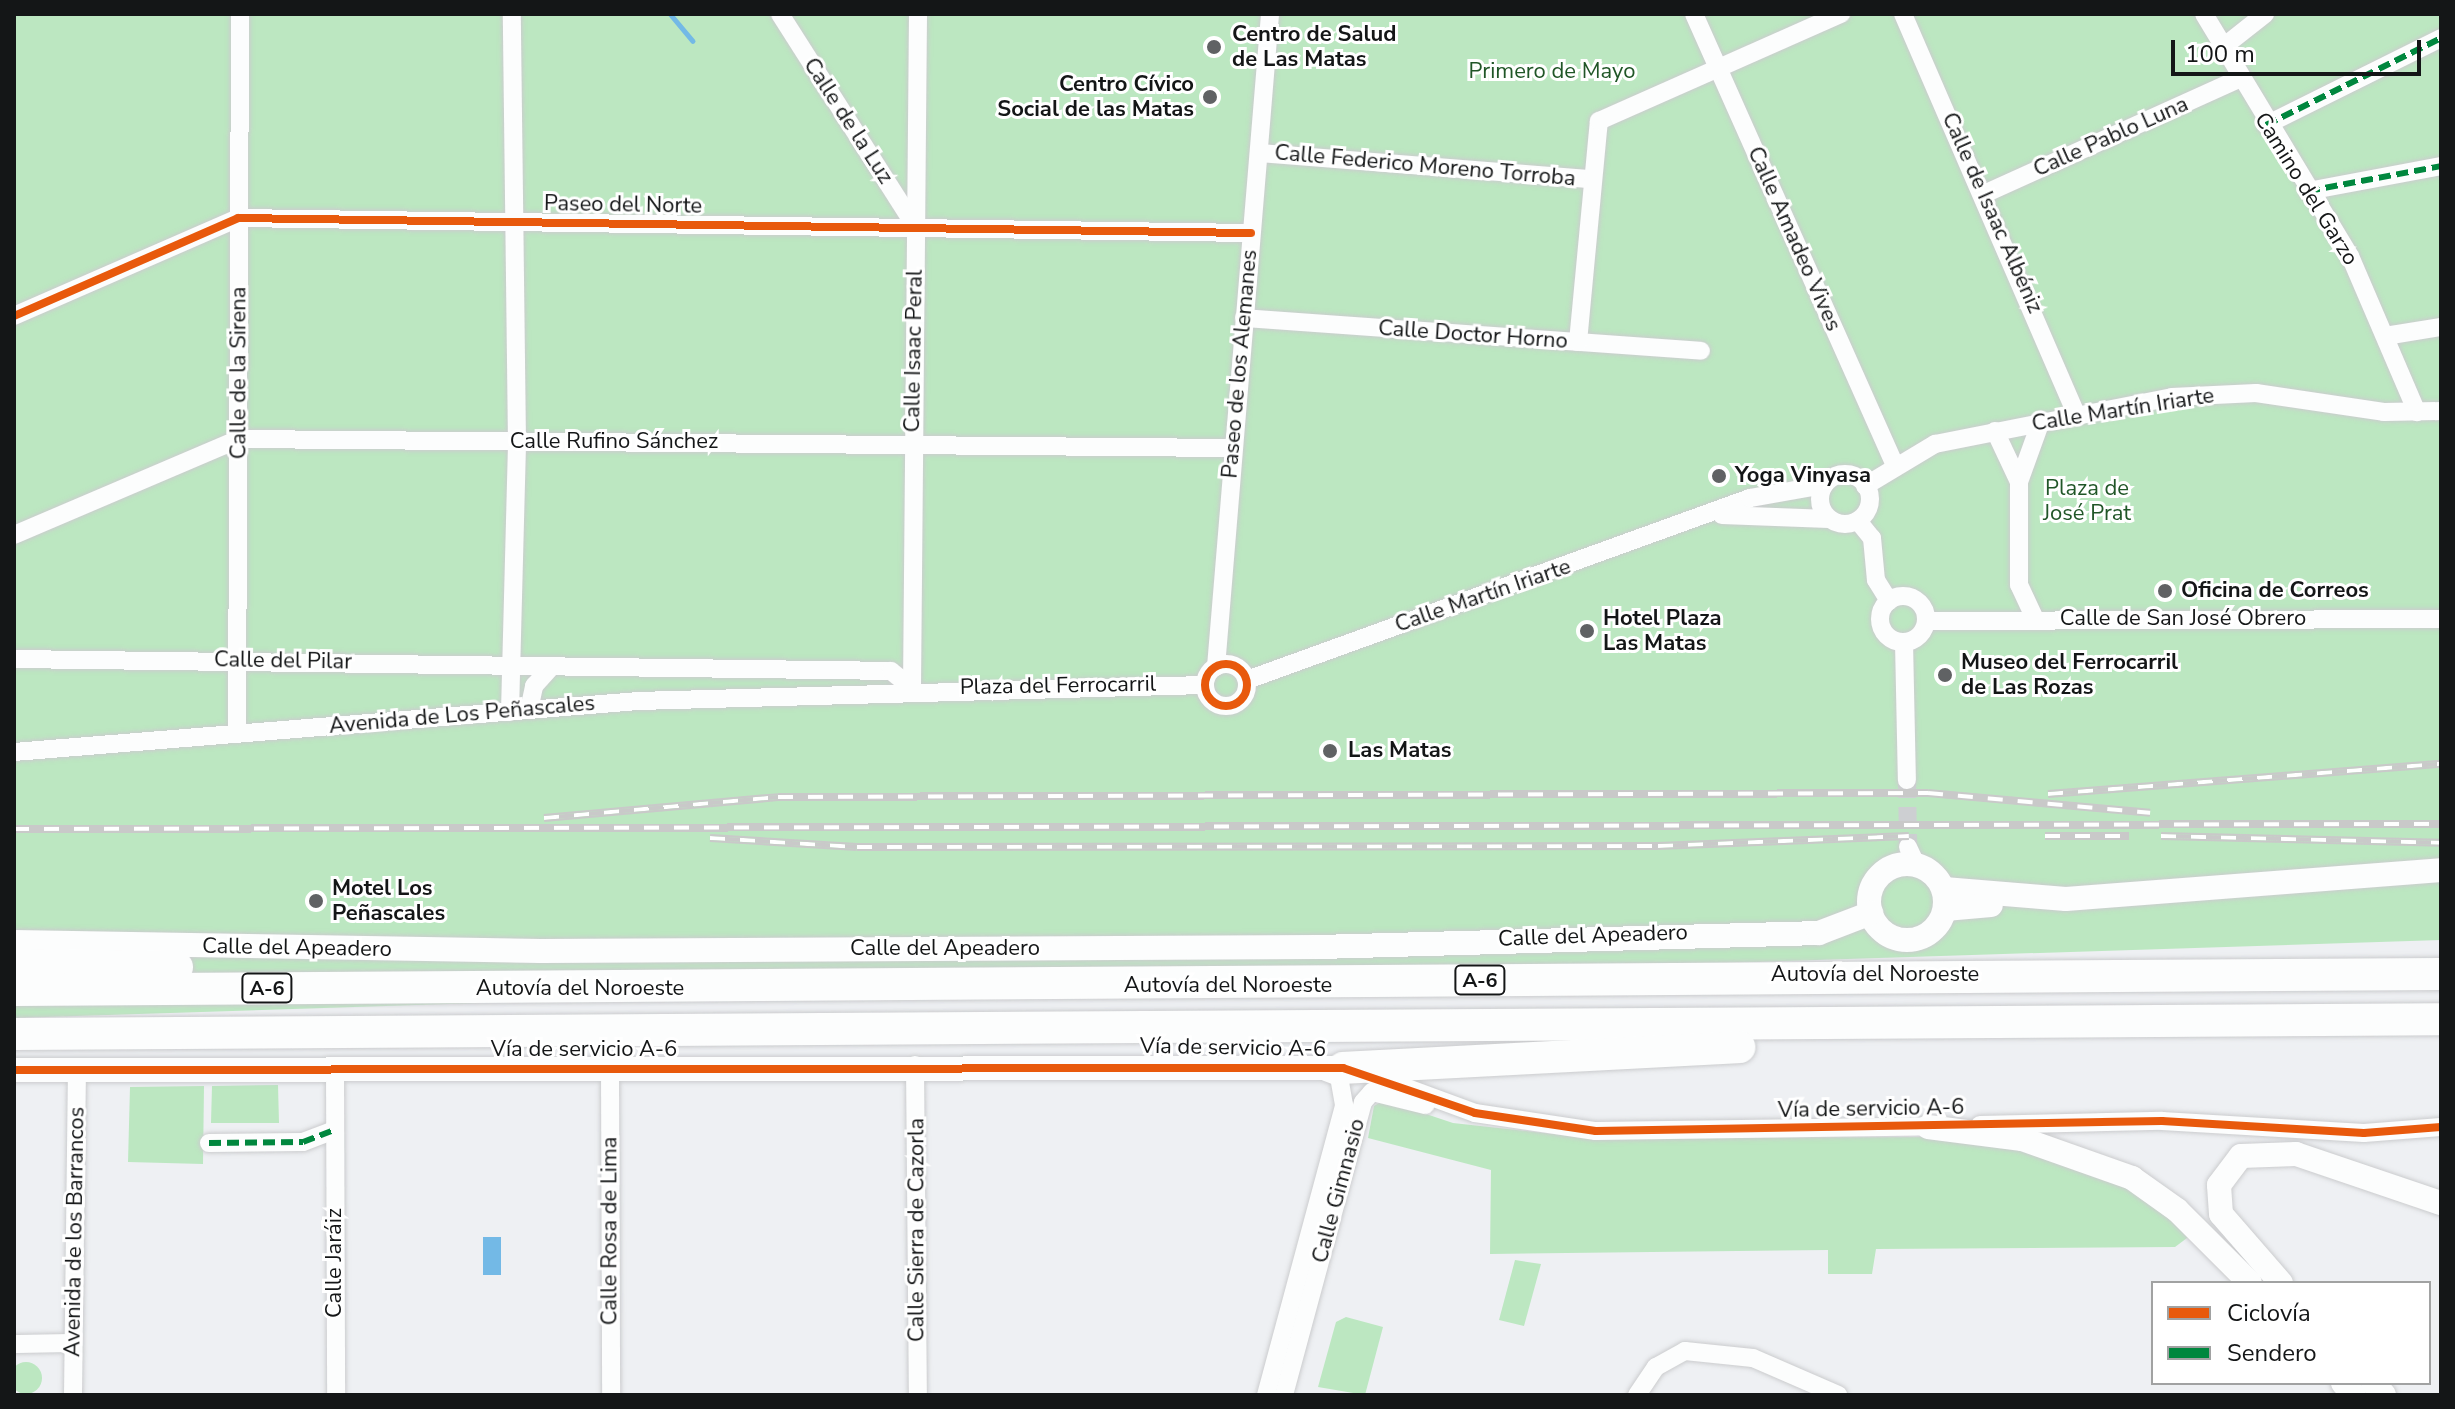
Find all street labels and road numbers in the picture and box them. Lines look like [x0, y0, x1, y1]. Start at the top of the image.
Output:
street label: Calle de la Luz [798, 53, 898, 189]
street label: Calle Pablo Luna [2029, 91, 2193, 183]
street label: Camino del Garzo [2248, 108, 2364, 270]
street label: Calle de Isaac Albéniz [1936, 109, 2048, 317]
street label: Calle Federico Moreno Torroba [1273, 140, 1577, 192]
street label: Calle Amadeo Vives [1741, 143, 1847, 335]
street label: Paseo del Norte [544, 190, 702, 220]
street label: Paseo de los Alemanes [1217, 248, 1263, 480]
street label: Calle Isaac Peral [899, 269, 929, 433]
street label: Calle de la Sirena [226, 287, 252, 459]
street label: Calle Doctor Horno [1377, 315, 1569, 355]
street label: Calle Martín Iriarte [2030, 383, 2216, 437]
street label: Calle Rufino Sánchez [510, 429, 718, 455]
street label: Calle Martín Iriarte [1392, 554, 1574, 638]
street label: Calle de San José Obrero [2060, 606, 2306, 632]
street label: Calle del Pilar [214, 647, 352, 675]
street label: Plaza del Ferrocarril [960, 671, 1156, 701]
street label: Avenida de Los Peñascales [328, 690, 596, 740]
street label: Calle del Apeadero [1498, 919, 1688, 953]
street label: Calle del Apeadero [202, 933, 392, 963]
street label: Calle del Apeadero [850, 936, 1040, 962]
street label: Autovía del Noroeste [1771, 962, 1979, 988]
road number: A-6 [1454, 964, 1506, 996]
road number: A-6 [241, 972, 293, 1004]
street label: Autovía del Noroeste [1124, 973, 1332, 999]
street label: Autovía del Noroeste [476, 976, 684, 1002]
street label: Vía de servicio A-6 [1140, 1033, 1326, 1063]
street label: Vía de servicio A-6 [491, 1037, 677, 1063]
street label: Vía de servicio A-6 [1778, 1094, 1964, 1124]
street label: Avenida de los Barrancos [60, 1107, 90, 1357]
street label: Calle Gimnasio [1307, 1116, 1371, 1266]
street label: Calle Sierra de Cazorla [904, 1118, 930, 1342]
street label: Calle Rosa de Lima [597, 1137, 623, 1325]
street label: Calle Jaráiz [322, 1208, 348, 1318]

